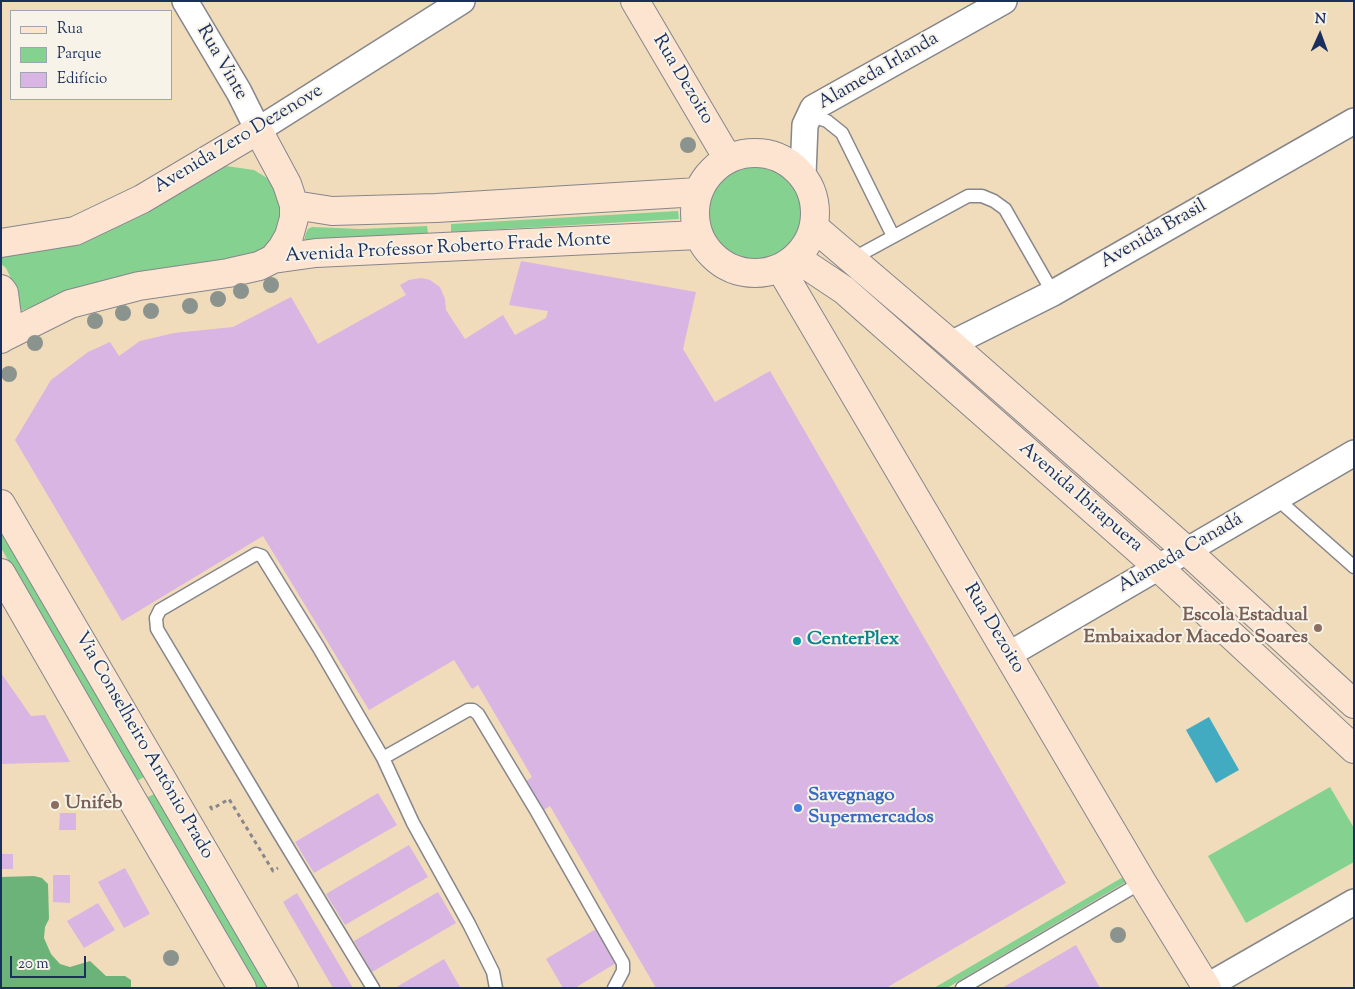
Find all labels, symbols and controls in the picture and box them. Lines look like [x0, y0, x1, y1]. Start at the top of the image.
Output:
legend [10, 10, 172, 100]
north arrow [1295, 10, 1345, 60]
text: N [1315, 10, 1326, 30]
text: Rua [57, 19, 83, 40]
street label: Rua Vinte [190, 21, 252, 105]
street label: Alameda Irlanda [815, 28, 943, 116]
street label: Rua Dezoito [646, 31, 718, 129]
text: Parque [57, 44, 101, 65]
text: Edifício [57, 69, 107, 90]
street label: Avenida Zero Dezenove [150, 81, 328, 199]
street label: Avenida Brasil [1097, 195, 1211, 275]
street label: Avenida Professor Roberto Frade Monte [285, 229, 611, 269]
street label: Avenida Ibirapuera [1013, 438, 1147, 558]
street label: Alameda Canadá [1114, 509, 1248, 599]
street label: Rua Dezoito [957, 580, 1029, 678]
place label: Escola Estadual Embaixador Macedo Soares [1083, 606, 1308, 650]
marker: Escola Estadual Embaixador Macedo Soares [1312, 622, 1324, 634]
street label: Via Conselheiro Antônio Prado [69, 628, 217, 864]
place label: CenterPlex [807, 630, 899, 652]
marker: CenterPlex [791, 635, 803, 647]
place label: Savegnago Supermercados [808, 786, 934, 830]
place label: Unifeb [65, 794, 122, 816]
marker: Unifeb [49, 799, 61, 811]
marker: Savegnago Supermercados [792, 802, 804, 814]
scale bar [12, 946, 89, 978]
text: 20 m [18, 954, 49, 975]

